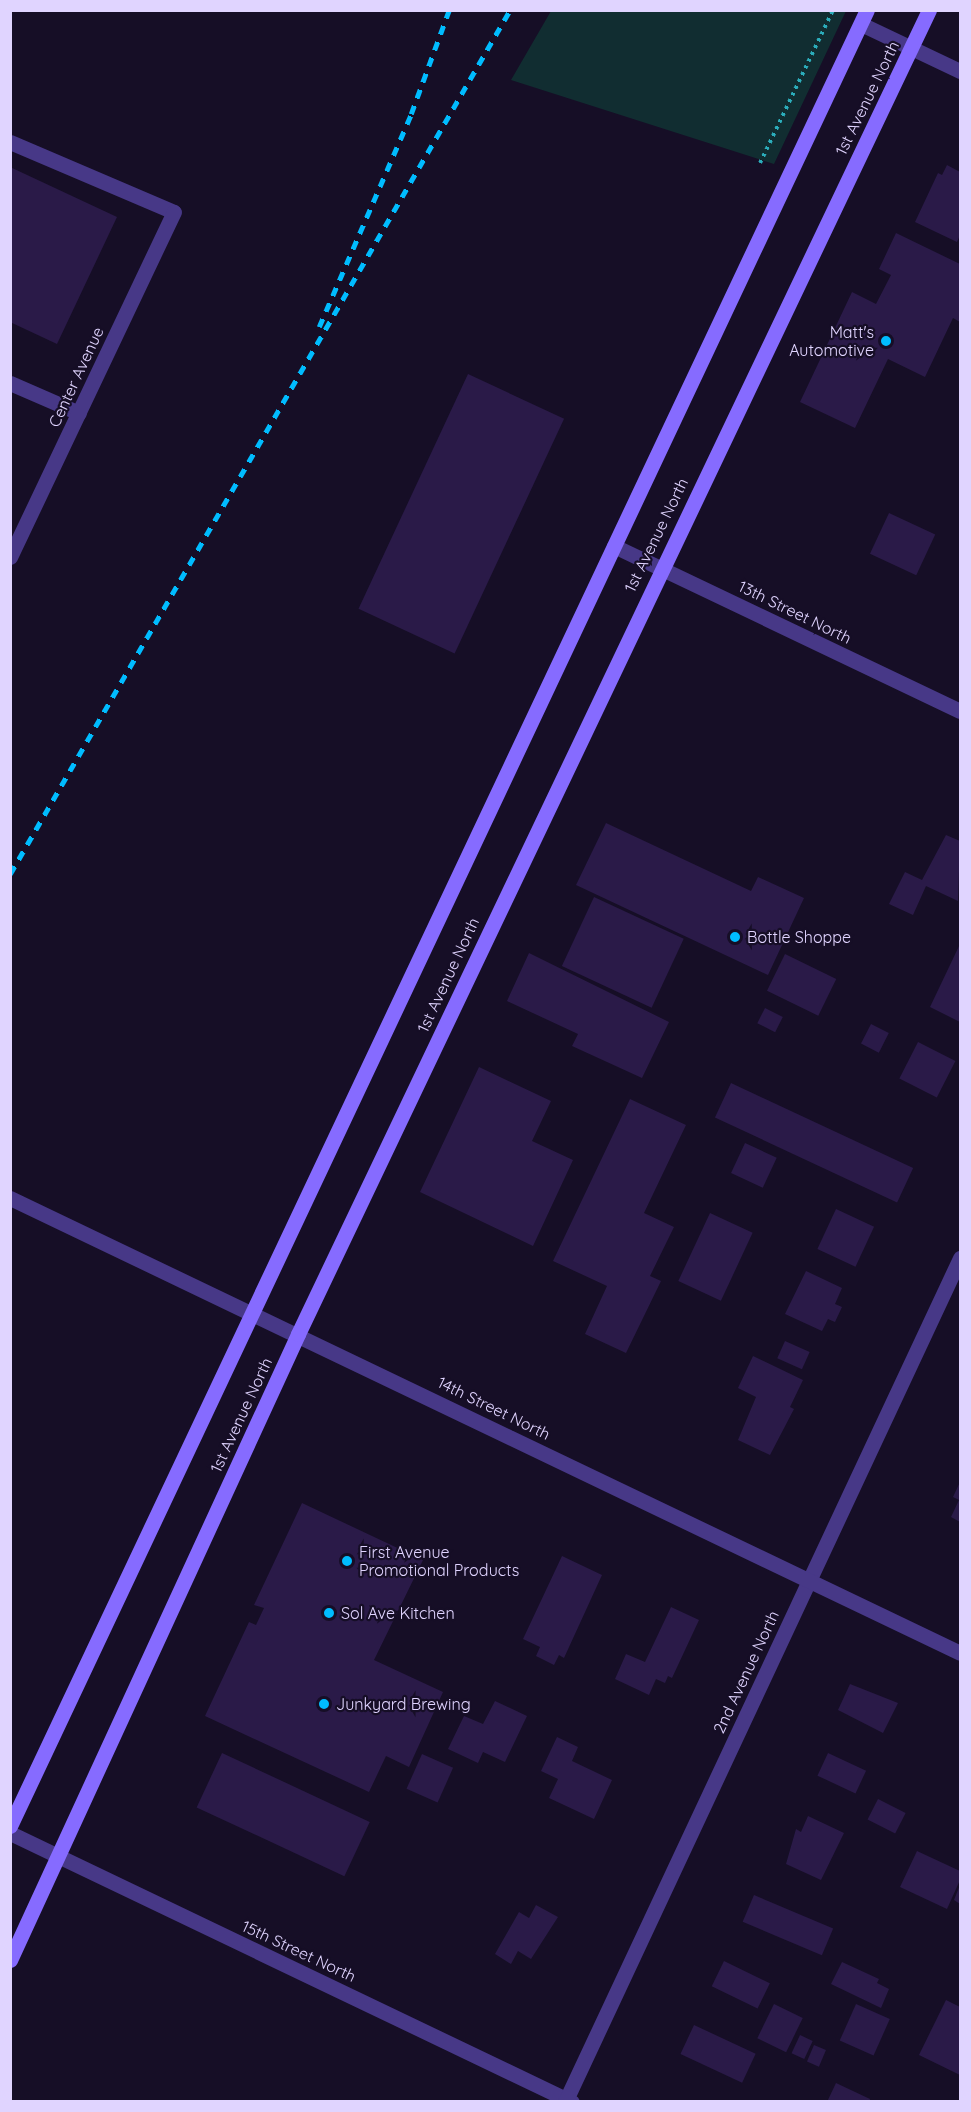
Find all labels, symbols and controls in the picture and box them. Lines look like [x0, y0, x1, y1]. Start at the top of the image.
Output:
street label: 1st Avenue North [831, 38, 903, 158]
place label: Matt's Automotive [789, 322, 874, 360]
street label: Center Avenue [44, 324, 108, 430]
marker: Matt's Automotive [879, 334, 893, 348]
street label: 1st Avenue North [620, 475, 692, 595]
street label: 13th Street North [735, 576, 855, 648]
street label: 1st Avenue North [413, 915, 483, 1035]
place label: Bottle Shoppe [747, 927, 851, 947]
marker: Bottle Shoppe [728, 930, 742, 944]
street label: 1st Avenue North [206, 1355, 276, 1475]
street label: 14th Street North [434, 1372, 554, 1444]
place label: First Avenue Promotional Products [359, 1542, 519, 1580]
marker: First Avenue Promotional Products [340, 1554, 354, 1568]
place label: Sol Ave Kitchen [341, 1603, 455, 1623]
marker: Sol Ave Kitchen [322, 1606, 336, 1620]
street label: 2nd Avenue North [709, 1608, 783, 1736]
place label: Junkyard Brewing [336, 1694, 471, 1714]
marker: Junkyard Brewing [317, 1697, 331, 1711]
street label: 15th Street North [239, 1916, 359, 1986]

